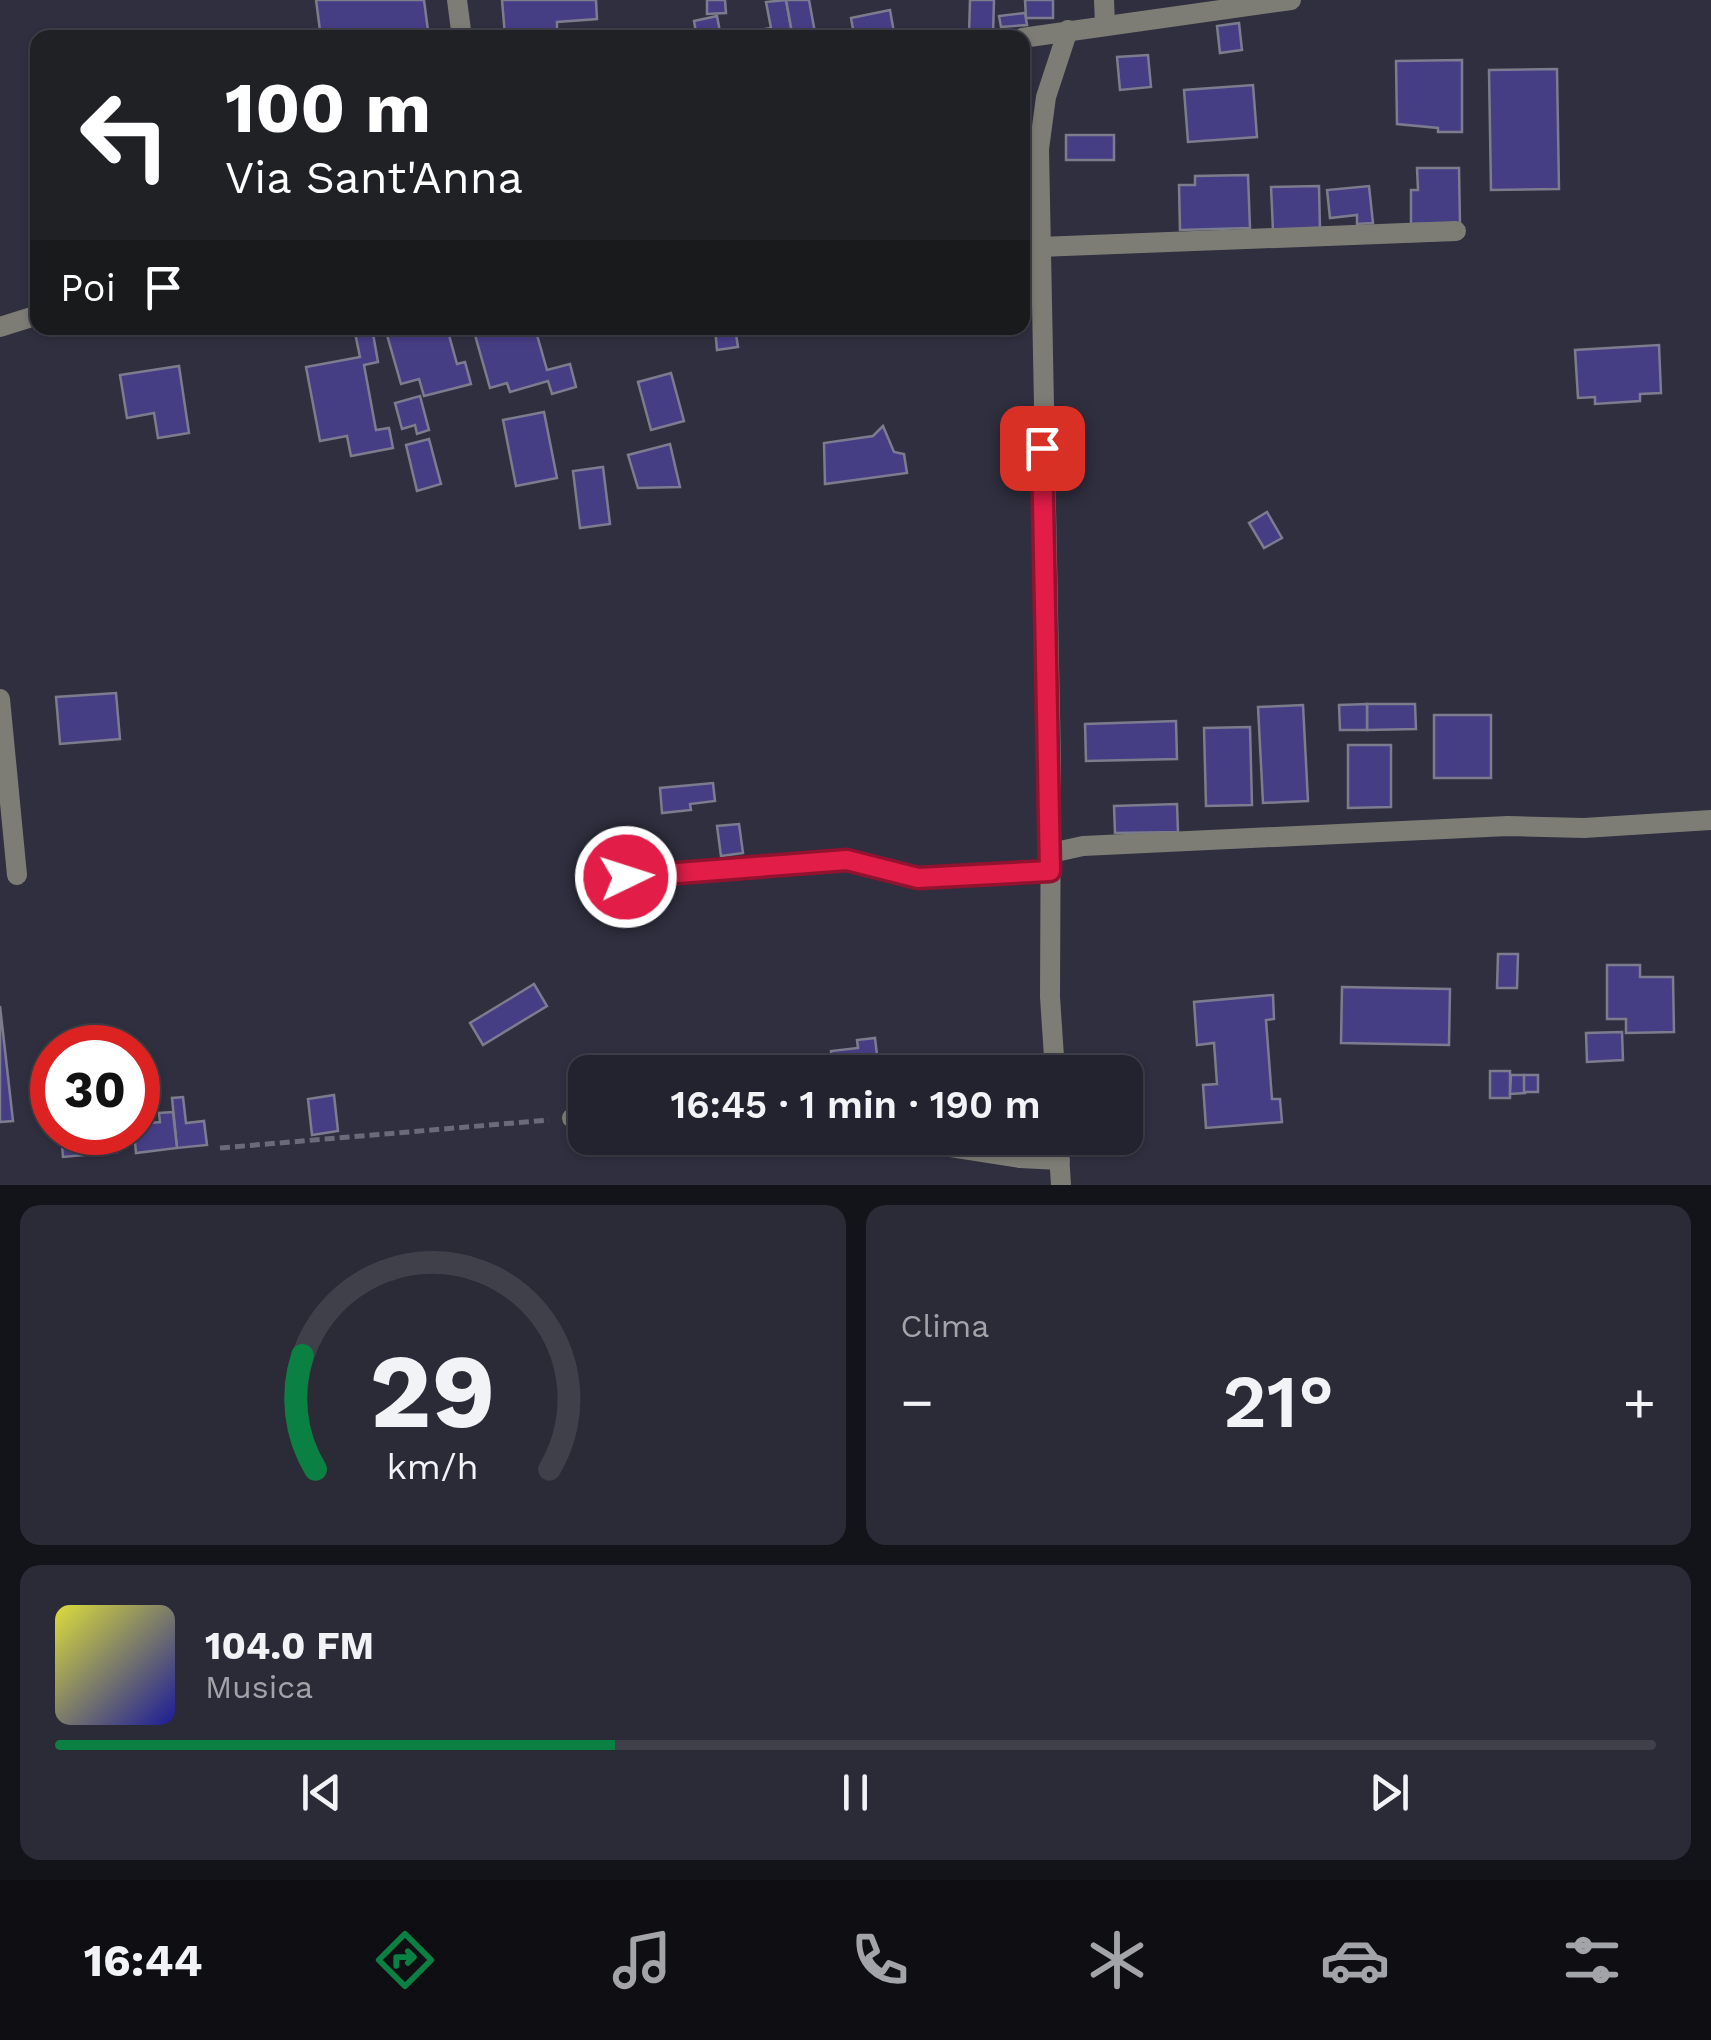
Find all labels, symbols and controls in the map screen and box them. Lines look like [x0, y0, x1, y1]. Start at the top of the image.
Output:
text: 100 m [225, 67, 431, 149]
icon: left [60, 70, 190, 200]
text: Via Sant'Anna [225, 151, 523, 204]
icon: arrive [136, 260, 191, 315]
text: Poi [60, 266, 116, 310]
pin [1000, 406, 1085, 491]
icon: arrive [1015, 421, 1070, 476]
position arrow [574, 825, 678, 929]
speed limit sign: 30 [30, 1025, 160, 1155]
text: 16:45 · 1 min · 190 m [670, 1083, 1041, 1127]
text: Clima [901, 1307, 989, 1345]
text: 29 [370, 1330, 496, 1452]
text: 21° [1222, 1357, 1334, 1445]
text: − [901, 1370, 934, 1434]
text: + [1623, 1370, 1656, 1434]
text: km/h [387, 1446, 479, 1488]
text: 104.0 FM [205, 1624, 374, 1668]
text: Musica [205, 1668, 313, 1706]
icon: previous [294, 1765, 349, 1820]
icon: pause [828, 1765, 883, 1820]
icon: next [1362, 1765, 1417, 1820]
icon: directions [370, 1925, 440, 1995]
icon: music [607, 1925, 677, 1995]
icon: phone [845, 1925, 915, 1995]
icon: climate [1082, 1925, 1152, 1995]
icon: car [1320, 1925, 1390, 1995]
icon: filters [1557, 1925, 1627, 1995]
text: 16:44 [84, 1934, 203, 1987]

